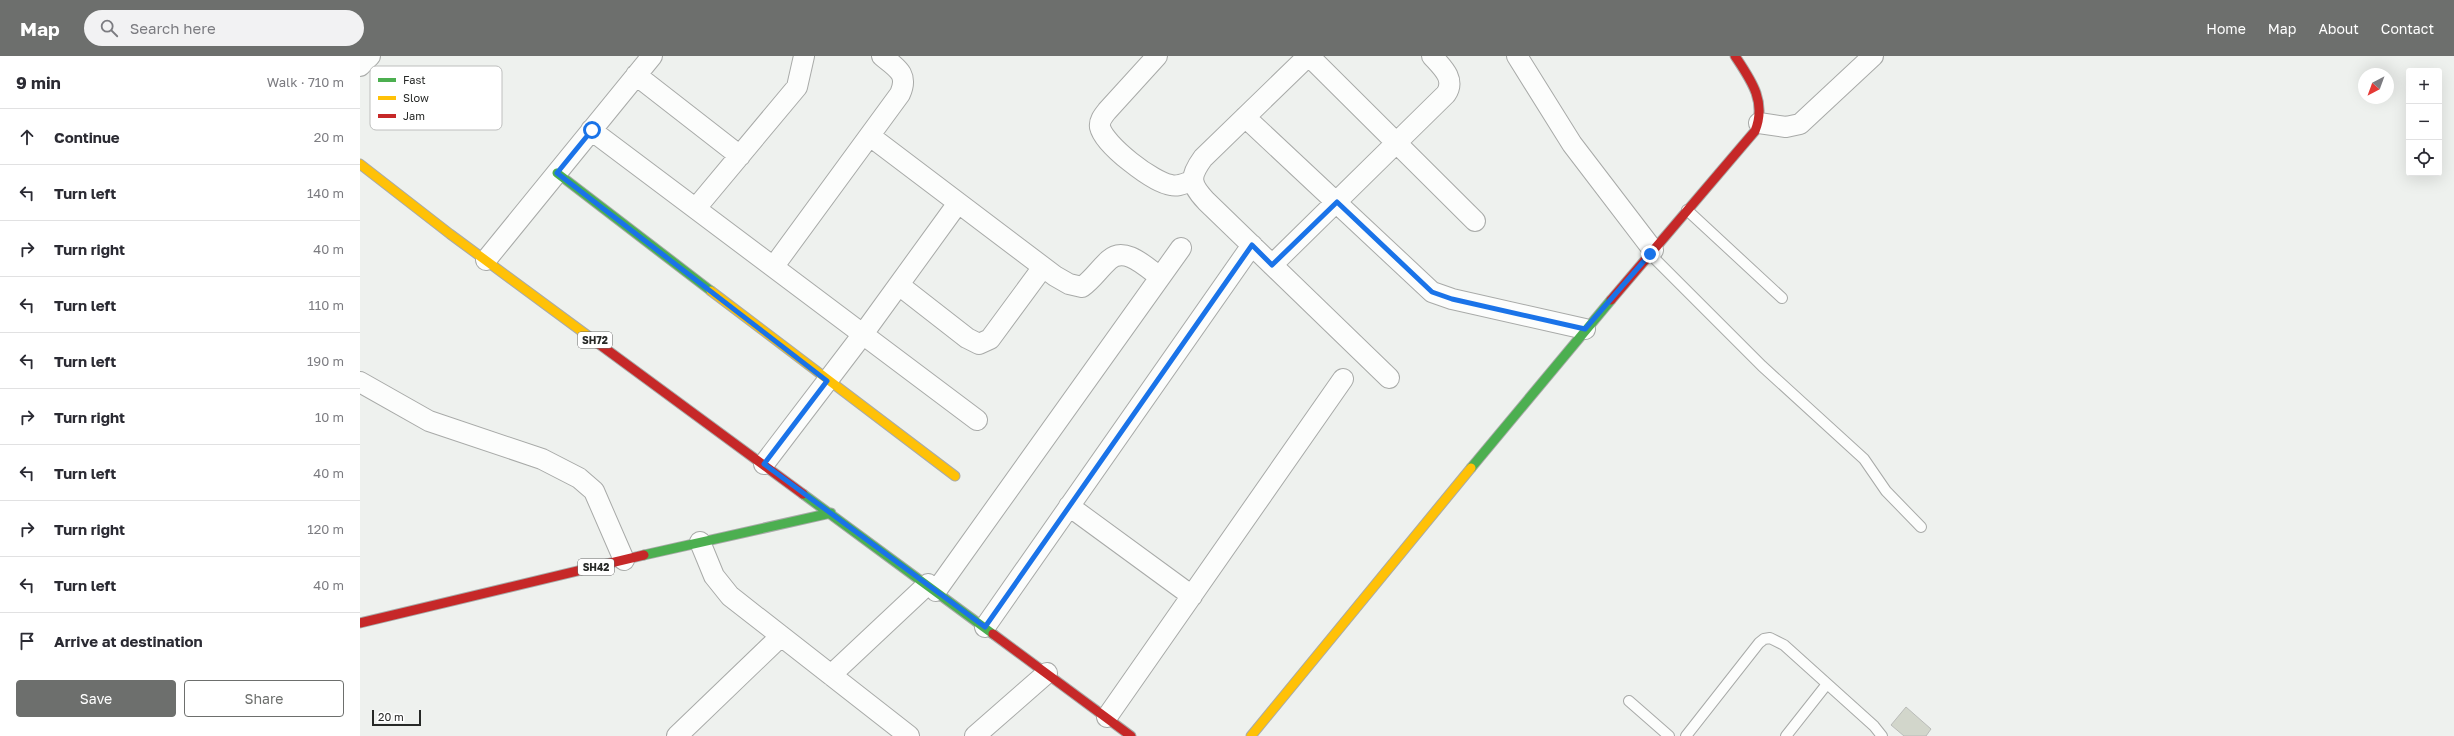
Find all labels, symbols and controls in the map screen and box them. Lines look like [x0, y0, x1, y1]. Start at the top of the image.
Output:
search box [84, 10, 364, 46]
text: Map [20, 17, 60, 40]
icon: search [98, 17, 120, 39]
text: Search here [130, 19, 216, 37]
text: Home [2206, 20, 2246, 37]
text: Map [2268, 20, 2296, 37]
text: About [2318, 20, 2359, 37]
text: Contact [2381, 20, 2434, 37]
legend [370, 66, 502, 130]
north arrow [2358, 68, 2394, 104]
map controls [2406, 68, 2442, 176]
button: + [2406, 68, 2442, 104]
text: 9 min [16, 72, 61, 93]
text: Fast [403, 73, 426, 86]
text: Walk · 710 m [267, 74, 344, 90]
text: Slow [403, 91, 429, 104]
button: − [2406, 104, 2442, 140]
text: Jam [403, 109, 425, 122]
route start [583, 121, 601, 139]
icon: ahead [16, 126, 38, 148]
text: Continue [54, 128, 120, 146]
text: 20 m [314, 129, 344, 145]
button: locate [2406, 140, 2442, 176]
icon: left [16, 182, 38, 204]
text: Turn left [54, 184, 116, 202]
text: 140 m [307, 185, 344, 201]
icon: right [16, 238, 38, 260]
text: Turn right [54, 240, 125, 258]
text: 40 m [313, 241, 344, 257]
route end [1641, 245, 1659, 263]
icon: left [16, 294, 38, 316]
text: Turn left [54, 296, 116, 314]
text: 110 m [309, 297, 344, 313]
road number: SH72 [578, 332, 612, 348]
icon: left [16, 350, 38, 372]
text: Turn left [54, 352, 116, 370]
text: 190 m [307, 353, 344, 369]
icon: right [16, 406, 38, 428]
text: Turn right [54, 408, 125, 426]
text: 10 m [315, 409, 344, 425]
icon: left [16, 462, 38, 484]
text: Turn left [54, 464, 116, 482]
text: 40 m [313, 465, 344, 481]
icon: right [16, 518, 38, 540]
text: Turn right [54, 520, 125, 538]
text: 120 m [307, 521, 344, 537]
road number: SH42 [578, 559, 614, 575]
icon: left [16, 574, 38, 596]
text: Turn left [54, 576, 116, 594]
text: 40 m [313, 577, 344, 593]
icon: arrive [16, 630, 38, 652]
text: Arrive at destination [54, 632, 203, 650]
button: Save [16, 680, 176, 717]
button: Share [184, 680, 344, 717]
scale bar [372, 708, 421, 727]
text: 20 m [378, 710, 404, 723]

